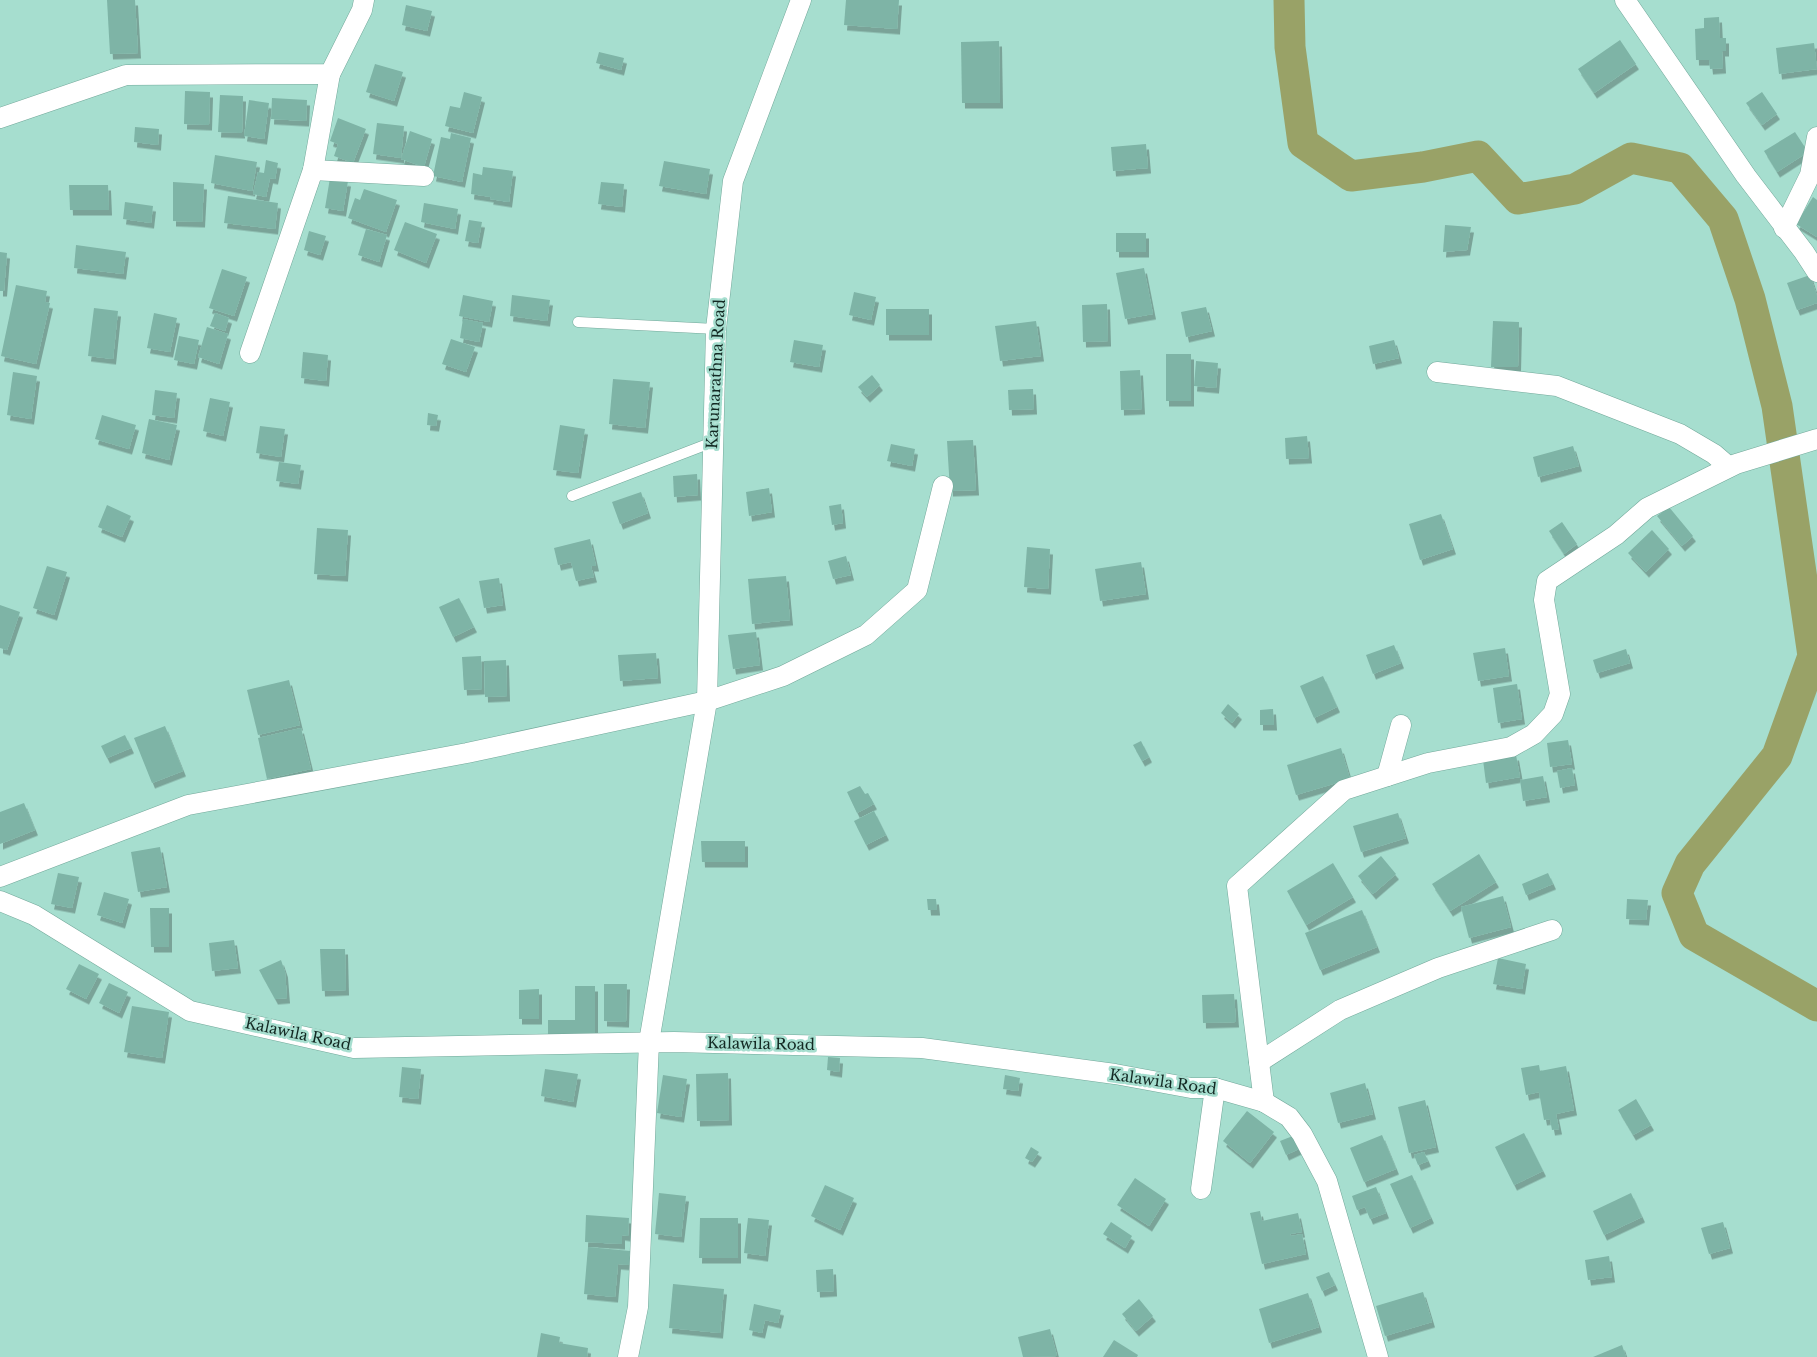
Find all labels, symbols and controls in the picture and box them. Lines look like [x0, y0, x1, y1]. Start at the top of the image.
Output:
street label: Karunarathna Road [702, 299, 729, 449]
street label: Kalawila Road [243, 1013, 353, 1054]
street label: Kalawila Road [707, 1033, 815, 1054]
street label: Kalawila Road [1108, 1065, 1218, 1098]

